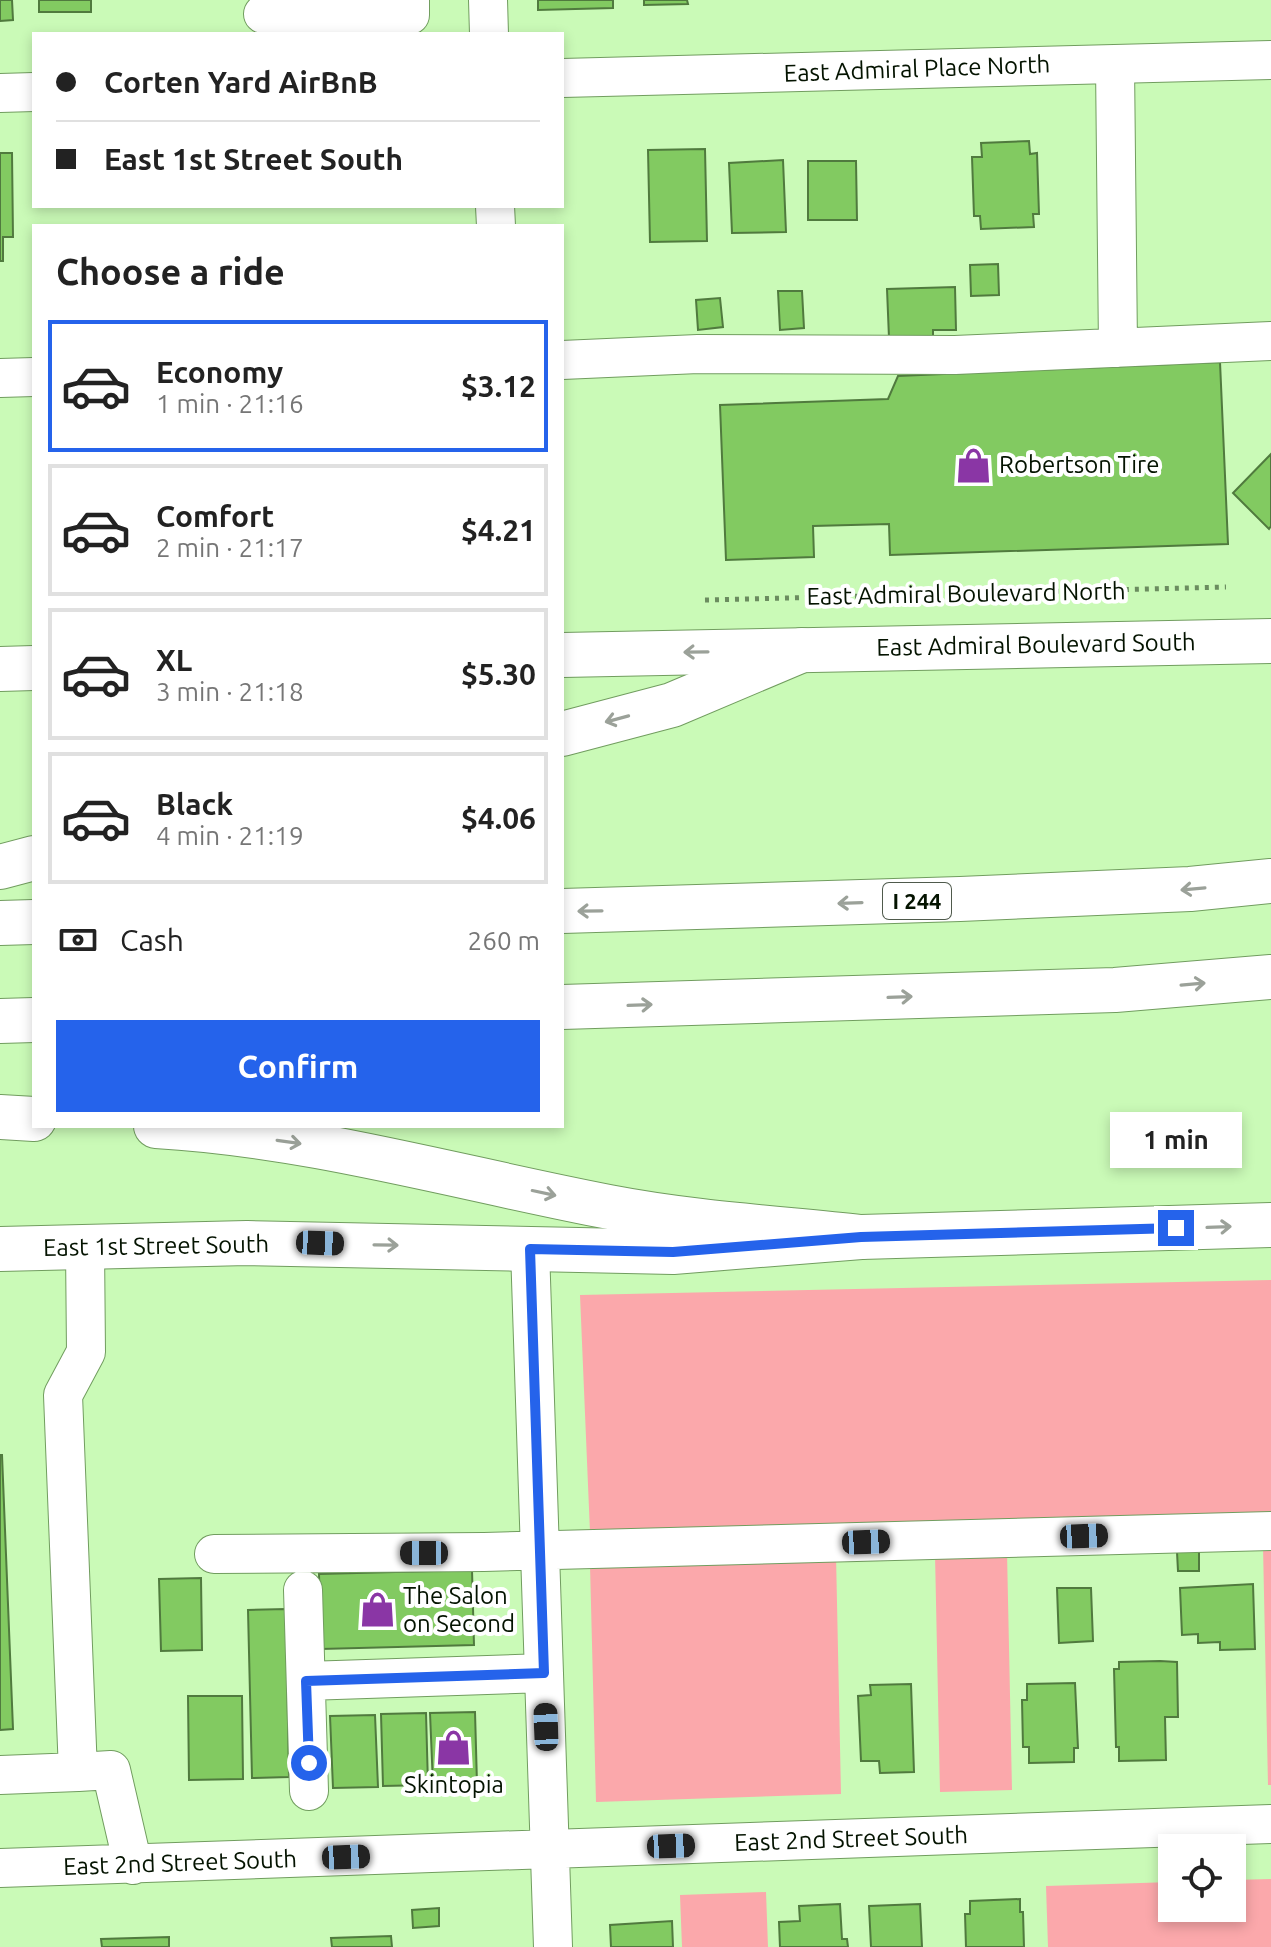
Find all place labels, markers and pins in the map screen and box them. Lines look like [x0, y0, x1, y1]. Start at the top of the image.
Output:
shop icon: Robertson Tire [954, 446, 992, 484]
place label: Robertson Tire [999, 451, 1159, 478]
place label: The Salon on Second [403, 1582, 515, 1637]
shop icon: The Salon on Second [358, 1591, 396, 1629]
shop icon: Skintopia [435, 1729, 473, 1767]
place label: Skintopia [404, 1771, 504, 1798]

